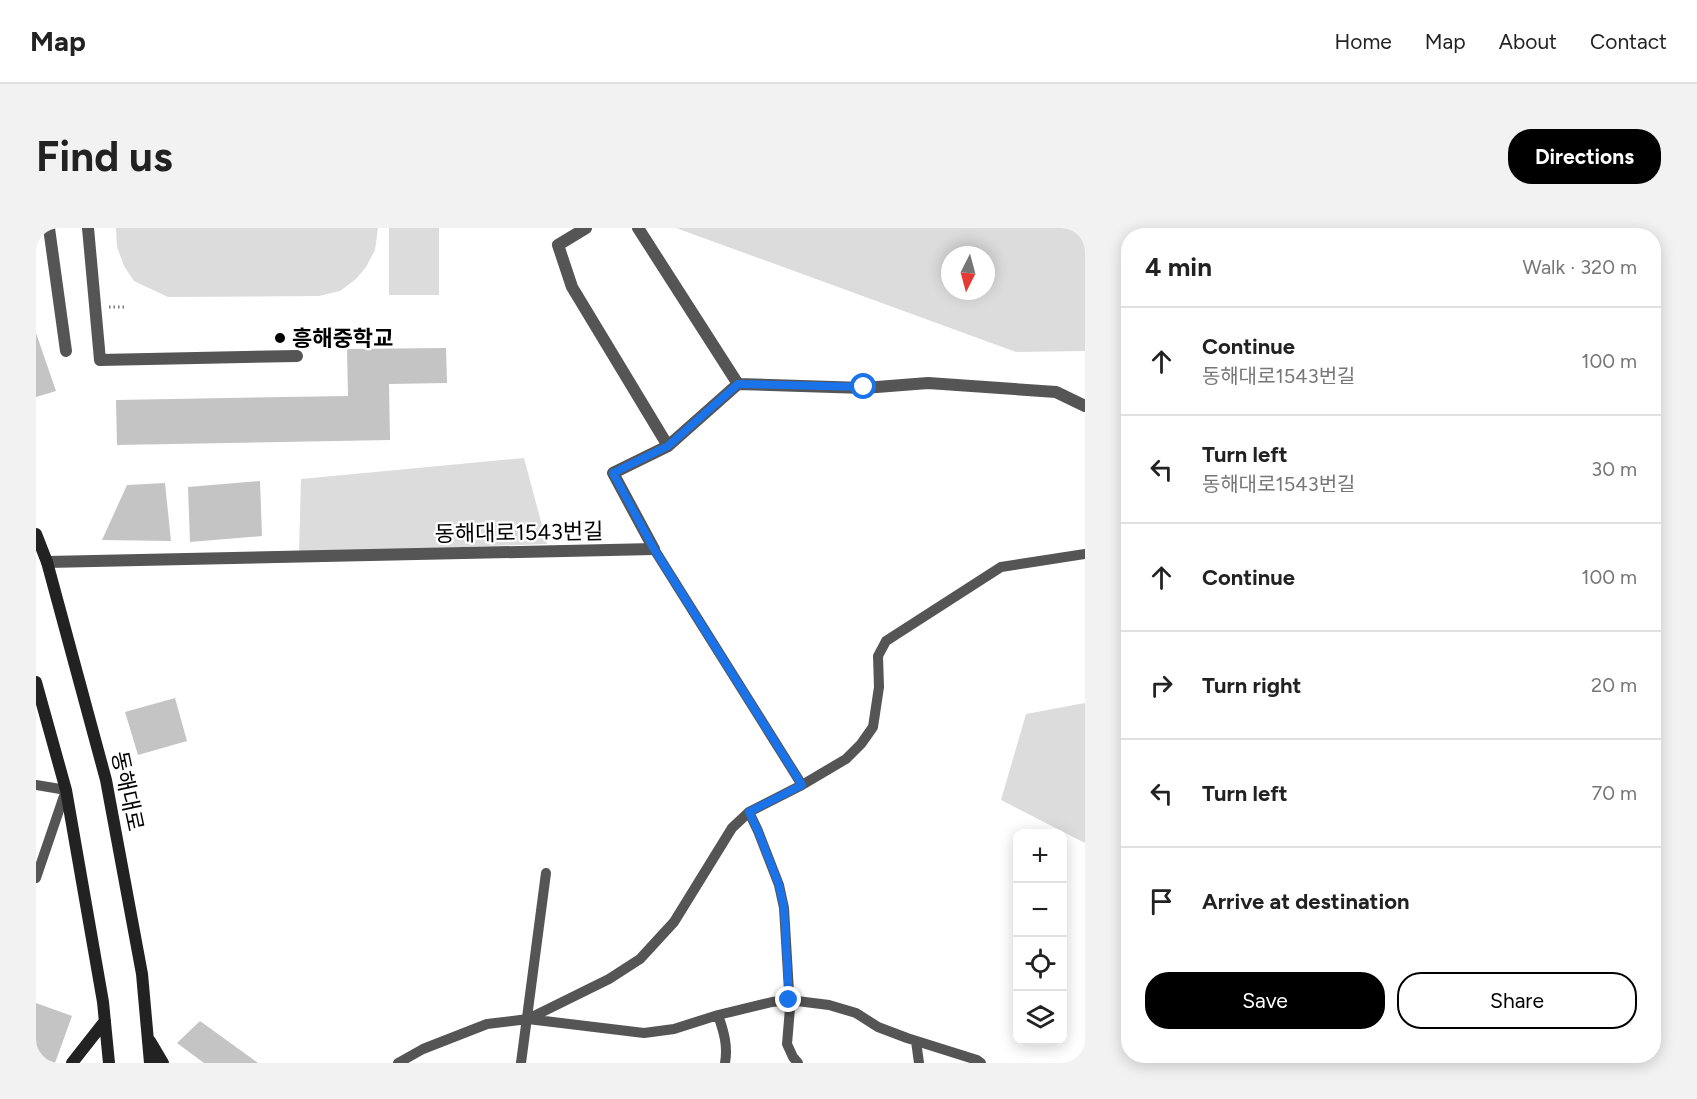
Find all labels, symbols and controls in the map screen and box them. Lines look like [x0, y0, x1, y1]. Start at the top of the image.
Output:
text: Map [30, 24, 86, 58]
text: Home [1335, 29, 1392, 54]
text: Map [1425, 29, 1466, 54]
text: About [1499, 29, 1557, 54]
text: Contact [1590, 29, 1667, 54]
button: Directions [1508, 129, 1661, 184]
text: Find us [36, 131, 173, 182]
north arrow [941, 246, 995, 300]
text: 4 min [1145, 251, 1212, 283]
text: Walk · 320 m [1523, 255, 1637, 279]
place label: 흥해중학교 [292, 325, 393, 352]
marker: 흥해중학교 [273, 331, 287, 345]
text: Continue [1202, 333, 1295, 360]
icon: ahead [1145, 345, 1178, 378]
text: 100 m [1581, 349, 1637, 373]
text: 동해대로1543번길 [1202, 364, 1355, 388]
route start [850, 373, 876, 399]
text: Turn left [1202, 441, 1288, 468]
icon: left [1145, 453, 1178, 486]
text: 30 m [1591, 457, 1637, 481]
text: 동해대로1543번길 [1202, 472, 1355, 496]
street label: 동해대로1543번길 [434, 518, 604, 547]
icon: ahead [1145, 561, 1178, 594]
text: Continue [1202, 564, 1295, 591]
text: 100 m [1581, 565, 1637, 589]
icon: right [1145, 669, 1178, 702]
text: Turn right [1202, 672, 1301, 699]
text: 20 m [1591, 673, 1637, 697]
street label: 동해대로 [106, 749, 149, 834]
icon: left [1145, 777, 1178, 810]
text: Turn left [1202, 780, 1288, 807]
text: 70 m [1591, 781, 1637, 805]
map controls [1013, 829, 1067, 1045]
button: + [1013, 829, 1067, 883]
button: − [1013, 883, 1067, 937]
icon: arrive [1145, 885, 1178, 918]
text: Arrive at destination [1202, 888, 1410, 915]
button: locate [1013, 937, 1067, 991]
button: Save [1145, 972, 1385, 1029]
button: Share [1397, 972, 1637, 1029]
route end [775, 986, 801, 1012]
button: layers [1013, 991, 1067, 1045]

